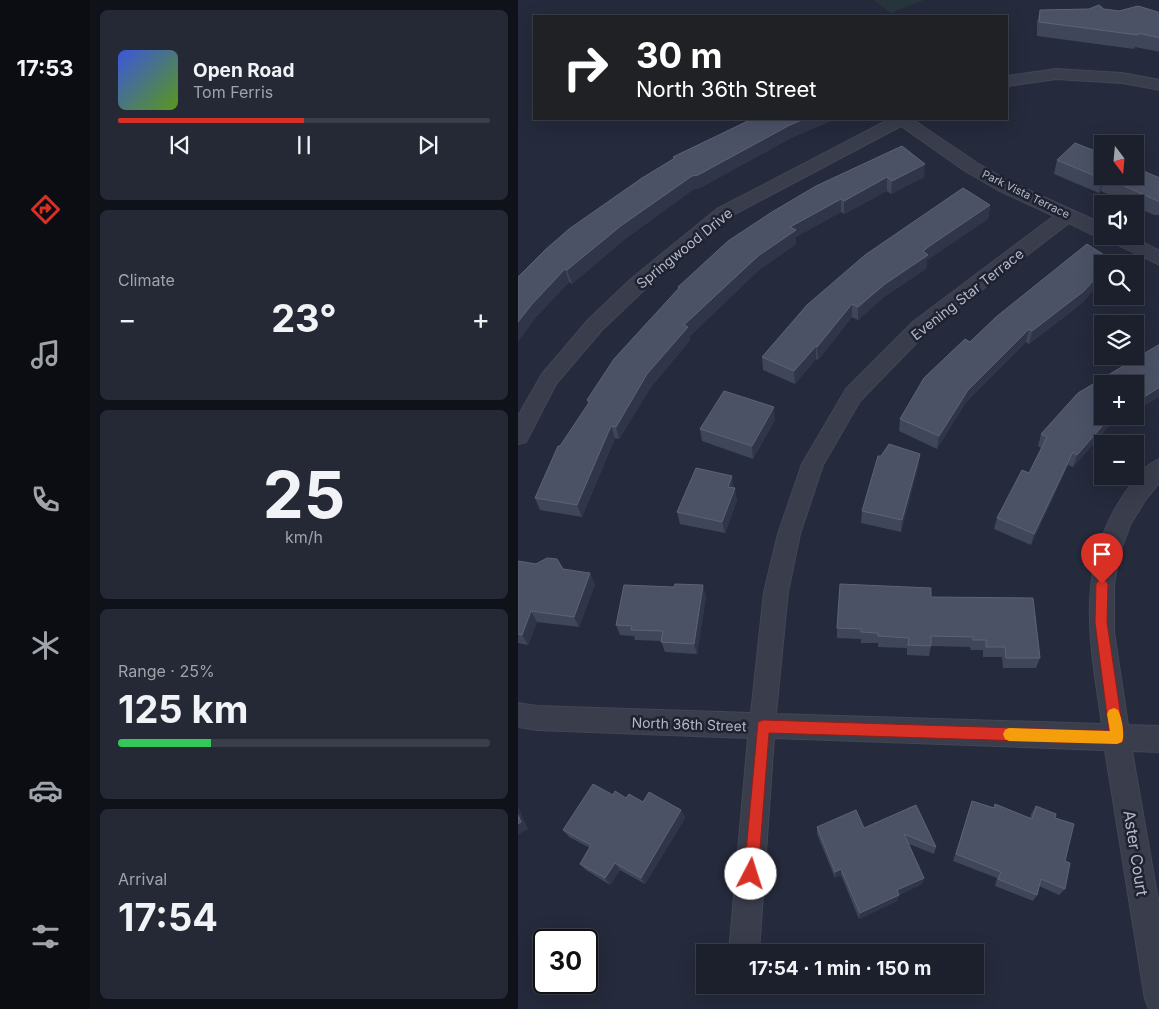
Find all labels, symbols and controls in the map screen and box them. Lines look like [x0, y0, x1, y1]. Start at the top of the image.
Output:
text: 30 m [636, 34, 722, 76]
icon: right [553, 35, 618, 100]
text: 17:53 [16, 55, 74, 81]
text: Open Road [193, 59, 294, 82]
text: North 36th Street [636, 76, 817, 102]
text: Tom Ferris [193, 82, 273, 102]
icon: previous [166, 131, 194, 159]
icon: pause [290, 131, 318, 159]
icon: next [414, 131, 442, 159]
north arrow [1094, 135, 1144, 185]
map controls [1094, 135, 1144, 485]
street label: Park Vista Terrace [980, 167, 1072, 221]
icon: directions [28, 192, 63, 227]
button: sound [1094, 195, 1144, 245]
street label: Springwood Drive [633, 204, 735, 292]
street label: Evening Star Terrace [907, 245, 1027, 343]
button: search [1094, 255, 1144, 305]
text: Climate [118, 270, 175, 290]
text: 23° [271, 295, 337, 341]
text: − [118, 302, 137, 336]
text: + [471, 302, 490, 336]
button: layers [1094, 315, 1144, 365]
icon: music [28, 337, 63, 372]
button: + [1094, 375, 1144, 425]
button: − [1094, 435, 1144, 485]
text: 25 [263, 455, 345, 534]
icon: phone [28, 482, 63, 517]
text: km/h [285, 527, 323, 547]
pin [1081, 533, 1123, 584]
icon: arrive [1088, 540, 1116, 568]
icon: climate [28, 628, 63, 663]
text: Range · 25% [118, 661, 215, 681]
text: 125 km [118, 686, 248, 732]
street label: North 36th Street [631, 714, 747, 735]
icon: car [28, 773, 63, 808]
street label: Aster Court [1119, 809, 1153, 897]
position arrow [724, 847, 776, 899]
text: Arrival [118, 869, 167, 889]
text: 17:54 [118, 894, 218, 940]
icon: filters [28, 919, 63, 954]
speed limit sign: 30 [533, 929, 598, 994]
text: 17:54 · 1 min · 150 m [749, 957, 931, 980]

